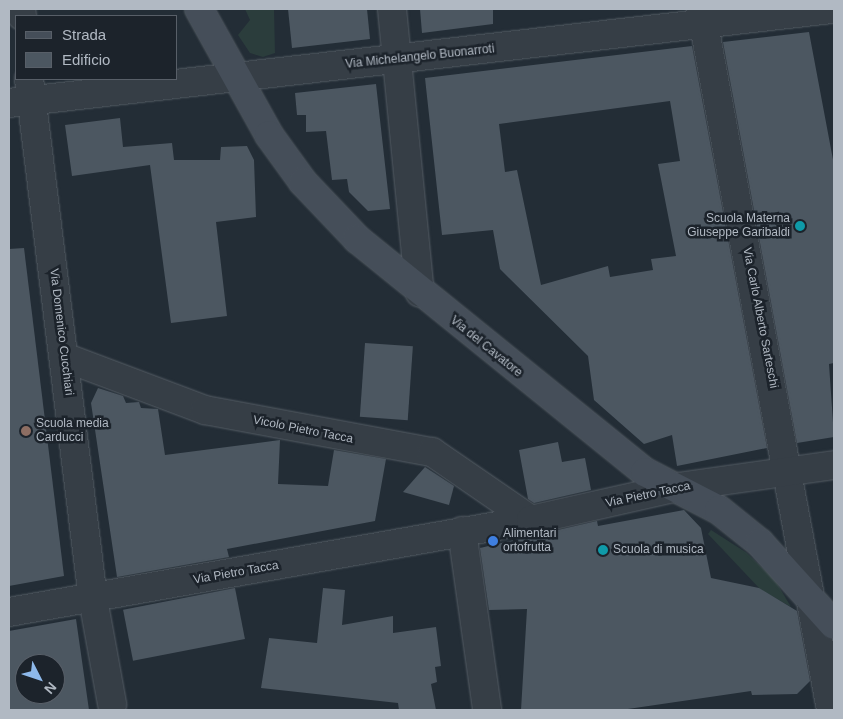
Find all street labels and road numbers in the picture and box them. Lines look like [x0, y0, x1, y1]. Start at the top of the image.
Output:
street label: Via Michelangelo Buonarroti [345, 42, 495, 72]
street label: Via Carlo Alberto Sarteschi [739, 246, 781, 390]
street label: Via Domenico Cucchiari [46, 268, 76, 396]
street label: Via del Cavatore [447, 314, 525, 380]
street label: Vicolo Pietro Tacca [252, 413, 354, 447]
street label: Via Pietro Tacca [604, 479, 692, 511]
street label: Via Pietro Tacca [192, 558, 280, 588]

